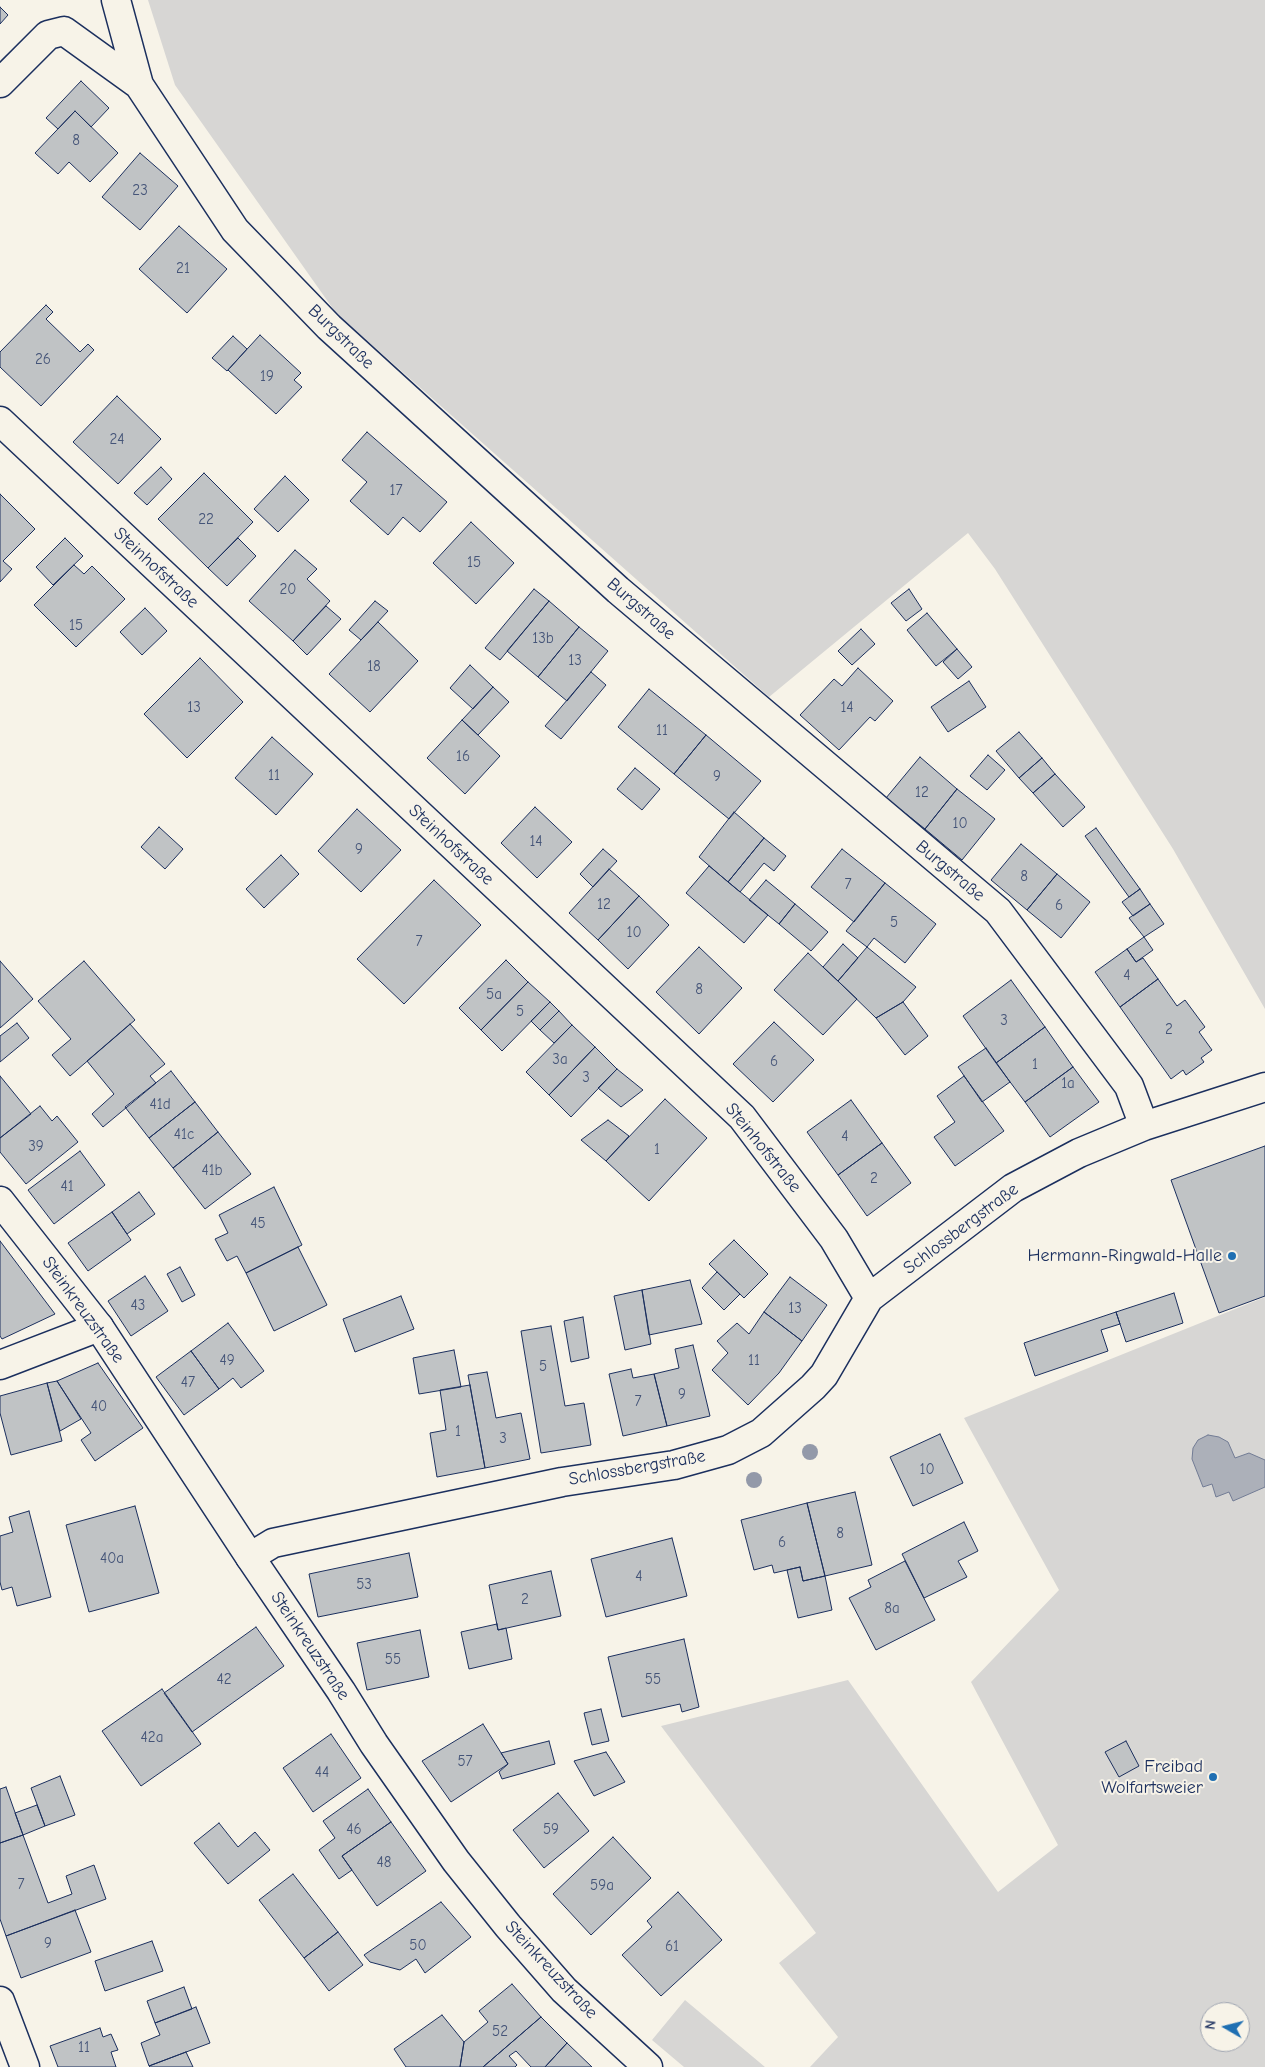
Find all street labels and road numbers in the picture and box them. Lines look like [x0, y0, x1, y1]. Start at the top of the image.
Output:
street label: Burgstraße [303, 300, 379, 374]
street label: Steinhofstraße [109, 523, 203, 613]
street label: Burgstraße [602, 573, 680, 645]
street label: Steinhofstraße [404, 800, 498, 890]
street label: Burgstraße [911, 836, 989, 906]
street label: Steinhofstraße [720, 1099, 806, 1197]
street label: Schlossbergstraße [899, 1179, 1023, 1279]
street label: Steinkreuzstraße [37, 1253, 129, 1367]
street label: Schlossbergstraße [567, 1445, 707, 1491]
street label: Steinkreuzstraße [266, 1588, 354, 1704]
street label: Steinkreuzstraße [500, 1916, 602, 2024]

